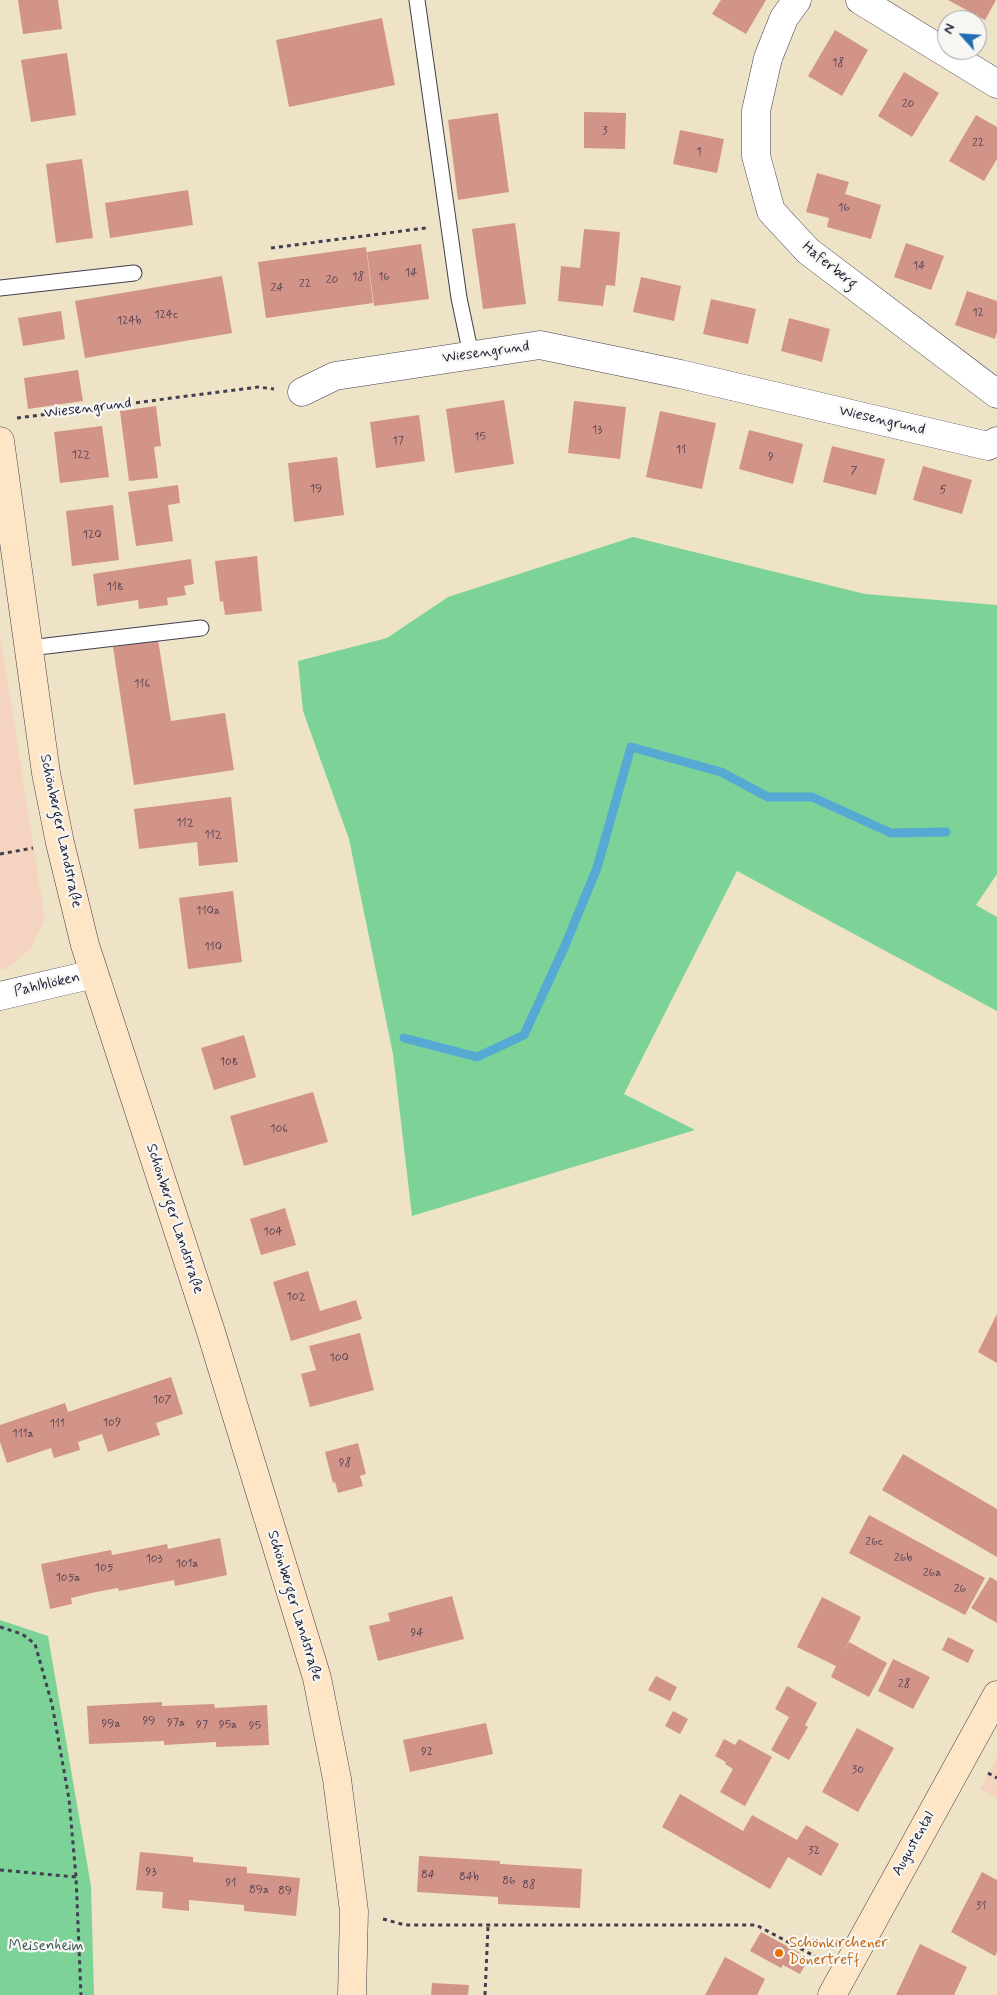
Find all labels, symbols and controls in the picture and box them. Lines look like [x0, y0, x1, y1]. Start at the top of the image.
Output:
north arrow [937, 10, 987, 60]
text: N [939, 21, 960, 37]
house number: 18 [832, 56, 844, 70]
house number: 20 [902, 97, 914, 111]
house number: 3 [602, 124, 608, 138]
house number: 22 [972, 136, 984, 150]
house number: 1 [696, 145, 702, 159]
house number: 16 [838, 201, 850, 215]
street label: Haferberg [798, 238, 860, 294]
house number: 14 [913, 259, 925, 273]
house number: 14 [405, 266, 417, 280]
house number: 18 [352, 270, 364, 284]
house number: 16 [378, 270, 390, 284]
house number: 20 [326, 273, 338, 287]
house number: 22 [299, 277, 311, 291]
house number: 24 [270, 281, 284, 295]
house number: 12 [972, 306, 984, 320]
house number: 124c [154, 308, 178, 322]
house number: 124b [117, 314, 141, 328]
street label: Wiesengrund [441, 338, 531, 368]
street label: Wiesengrund [43, 395, 133, 423]
street label: Wiesengrund [837, 402, 927, 440]
house number: 13 [592, 423, 602, 437]
house number: 15 [474, 430, 486, 444]
house number: 17 [392, 434, 404, 448]
house number: 11 [676, 443, 686, 457]
house number: 122 [72, 448, 90, 462]
house number: 9 [768, 450, 774, 464]
house number: 7 [850, 464, 858, 478]
house number: 19 [310, 482, 322, 496]
house number: 5 [939, 483, 947, 497]
house number: 120 [83, 528, 101, 542]
house number: 118 [106, 580, 124, 594]
house number: 116 [134, 677, 150, 691]
street label: Schönberger Landstraße [35, 753, 85, 909]
house number: 112 [176, 816, 194, 830]
house number: 112 [204, 828, 222, 842]
house number: 110a [196, 904, 220, 918]
house number: 110 [204, 940, 222, 954]
street label: Pahlblöken [12, 969, 82, 1001]
house number: 108 [220, 1055, 238, 1069]
house number: 106 [270, 1122, 288, 1136]
street label: Schönberger Landstraße [141, 1142, 207, 1296]
house number: 104 [263, 1225, 283, 1239]
house number: 102 [286, 1290, 306, 1304]
house number: 100 [329, 1351, 349, 1365]
house number: 107 [153, 1393, 171, 1407]
house number: 109 [103, 1416, 121, 1430]
house number: 111 [49, 1417, 65, 1431]
house number: 111a [12, 1427, 34, 1441]
house number: 98 [339, 1456, 351, 1470]
street label: Schönberger Landstraße [263, 1529, 325, 1683]
house number: 26c [865, 1535, 883, 1549]
house number: 26b [894, 1551, 912, 1565]
house number: 103 [145, 1552, 163, 1566]
house number: 101a [175, 1557, 199, 1571]
house number: 105 [95, 1561, 113, 1575]
house number: 26a [923, 1566, 941, 1580]
house number: 105a [55, 1571, 81, 1585]
house number: 26 [954, 1582, 966, 1596]
house number: 94 [410, 1626, 424, 1640]
house number: 28 [898, 1677, 910, 1691]
house number: 99 [142, 1714, 156, 1728]
house number: 97a [167, 1716, 185, 1730]
house number: 99a [101, 1717, 121, 1731]
house number: 97 [196, 1718, 208, 1732]
house number: 95a [219, 1718, 237, 1732]
house number: 95 [249, 1719, 261, 1733]
house number: 92 [421, 1745, 433, 1759]
house number: 30 [852, 1763, 864, 1777]
street label: Augustental [889, 1809, 939, 1879]
house number: 32 [808, 1844, 820, 1858]
house number: 93 [146, 1865, 156, 1879]
house number: 84 [421, 1868, 435, 1882]
house number: 84b [459, 1870, 479, 1884]
house number: 86 [502, 1874, 516, 1888]
house number: 91 [225, 1876, 237, 1890]
house number: 88 [522, 1878, 536, 1892]
house number: 89a [249, 1883, 269, 1897]
house number: 89 [278, 1884, 292, 1898]
house number: 31 [976, 1899, 986, 1913]
place label: Schönkirchener Dönertreff [789, 1935, 887, 1970]
park label: Meisenheim [8, 1938, 84, 1956]
marker: Schönkirchener Dönertreff [773, 1947, 785, 1959]

